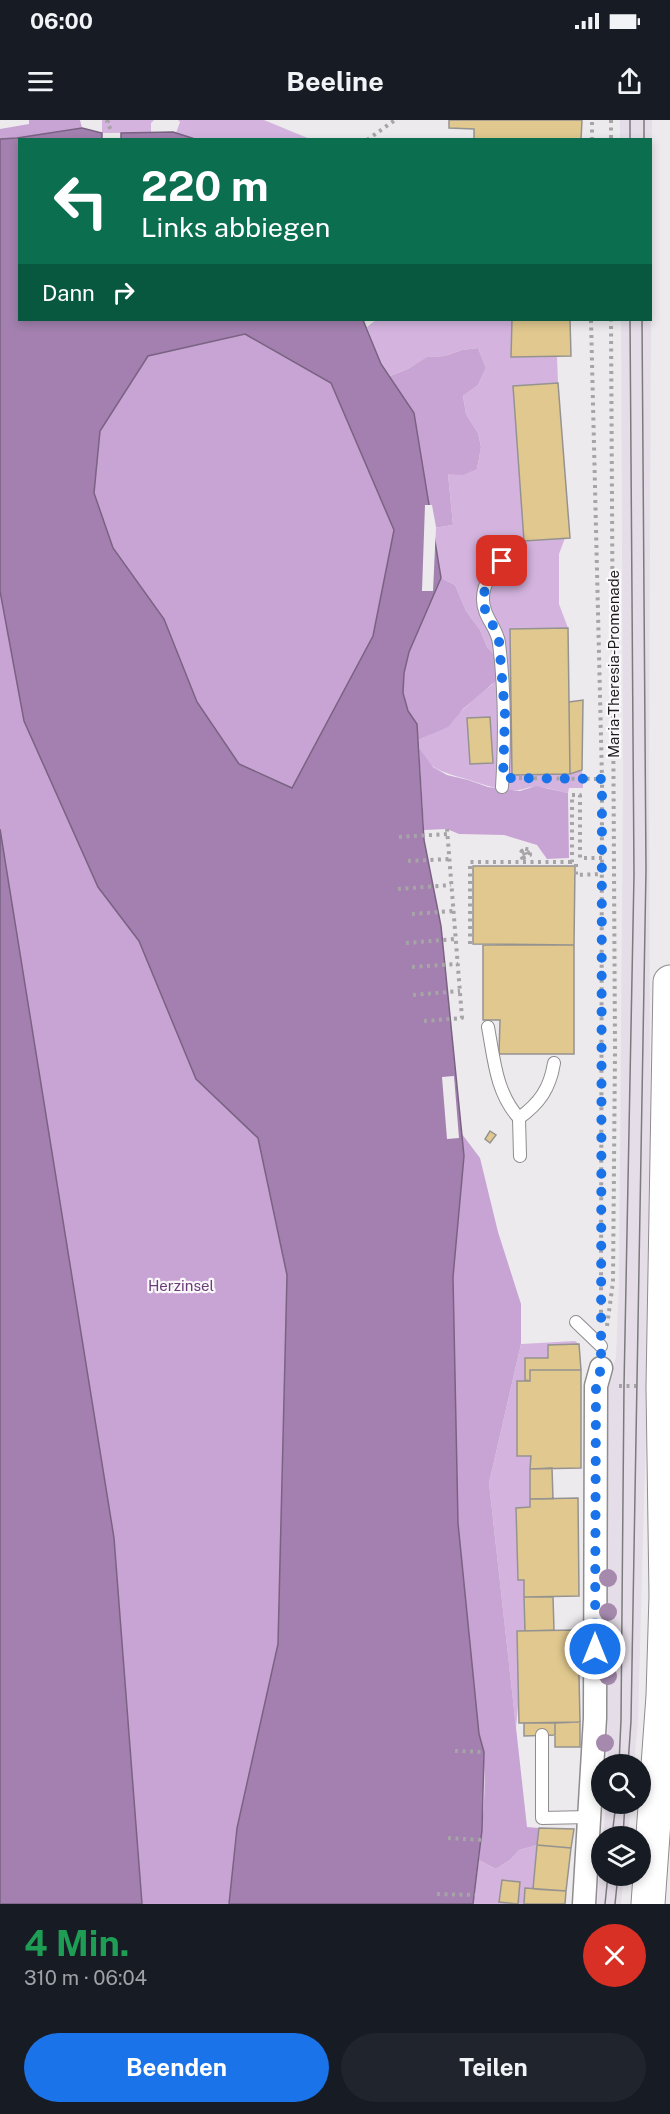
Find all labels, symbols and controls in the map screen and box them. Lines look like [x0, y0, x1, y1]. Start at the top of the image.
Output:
text: 06:00 [30, 8, 93, 34]
icon: menu [24, 65, 57, 98]
text: Beeline [286, 65, 384, 97]
icon: share [613, 65, 646, 98]
text: 220 m [141, 161, 269, 210]
icon: left [42, 162, 120, 240]
text: Links abbiegen [141, 211, 330, 243]
icon: right [107, 276, 140, 309]
text: Dann [42, 280, 95, 306]
pin [476, 535, 527, 586]
icon: arrive [485, 544, 518, 577]
street label: Maria-Theresia-Promenade [605, 570, 622, 758]
park label: Herzinsel [148, 1277, 214, 1294]
position arrow [563, 1617, 627, 1681]
map controls [591, 1754, 651, 1886]
button: search [591, 1754, 651, 1814]
button: layers [591, 1826, 651, 1886]
text: 4 Min. [24, 1922, 130, 1964]
button: close [583, 1924, 646, 1987]
text: 310 m · 06:04 [24, 1966, 147, 1990]
button: Beenden [24, 2033, 329, 2102]
button: Teilen [341, 2033, 646, 2102]

